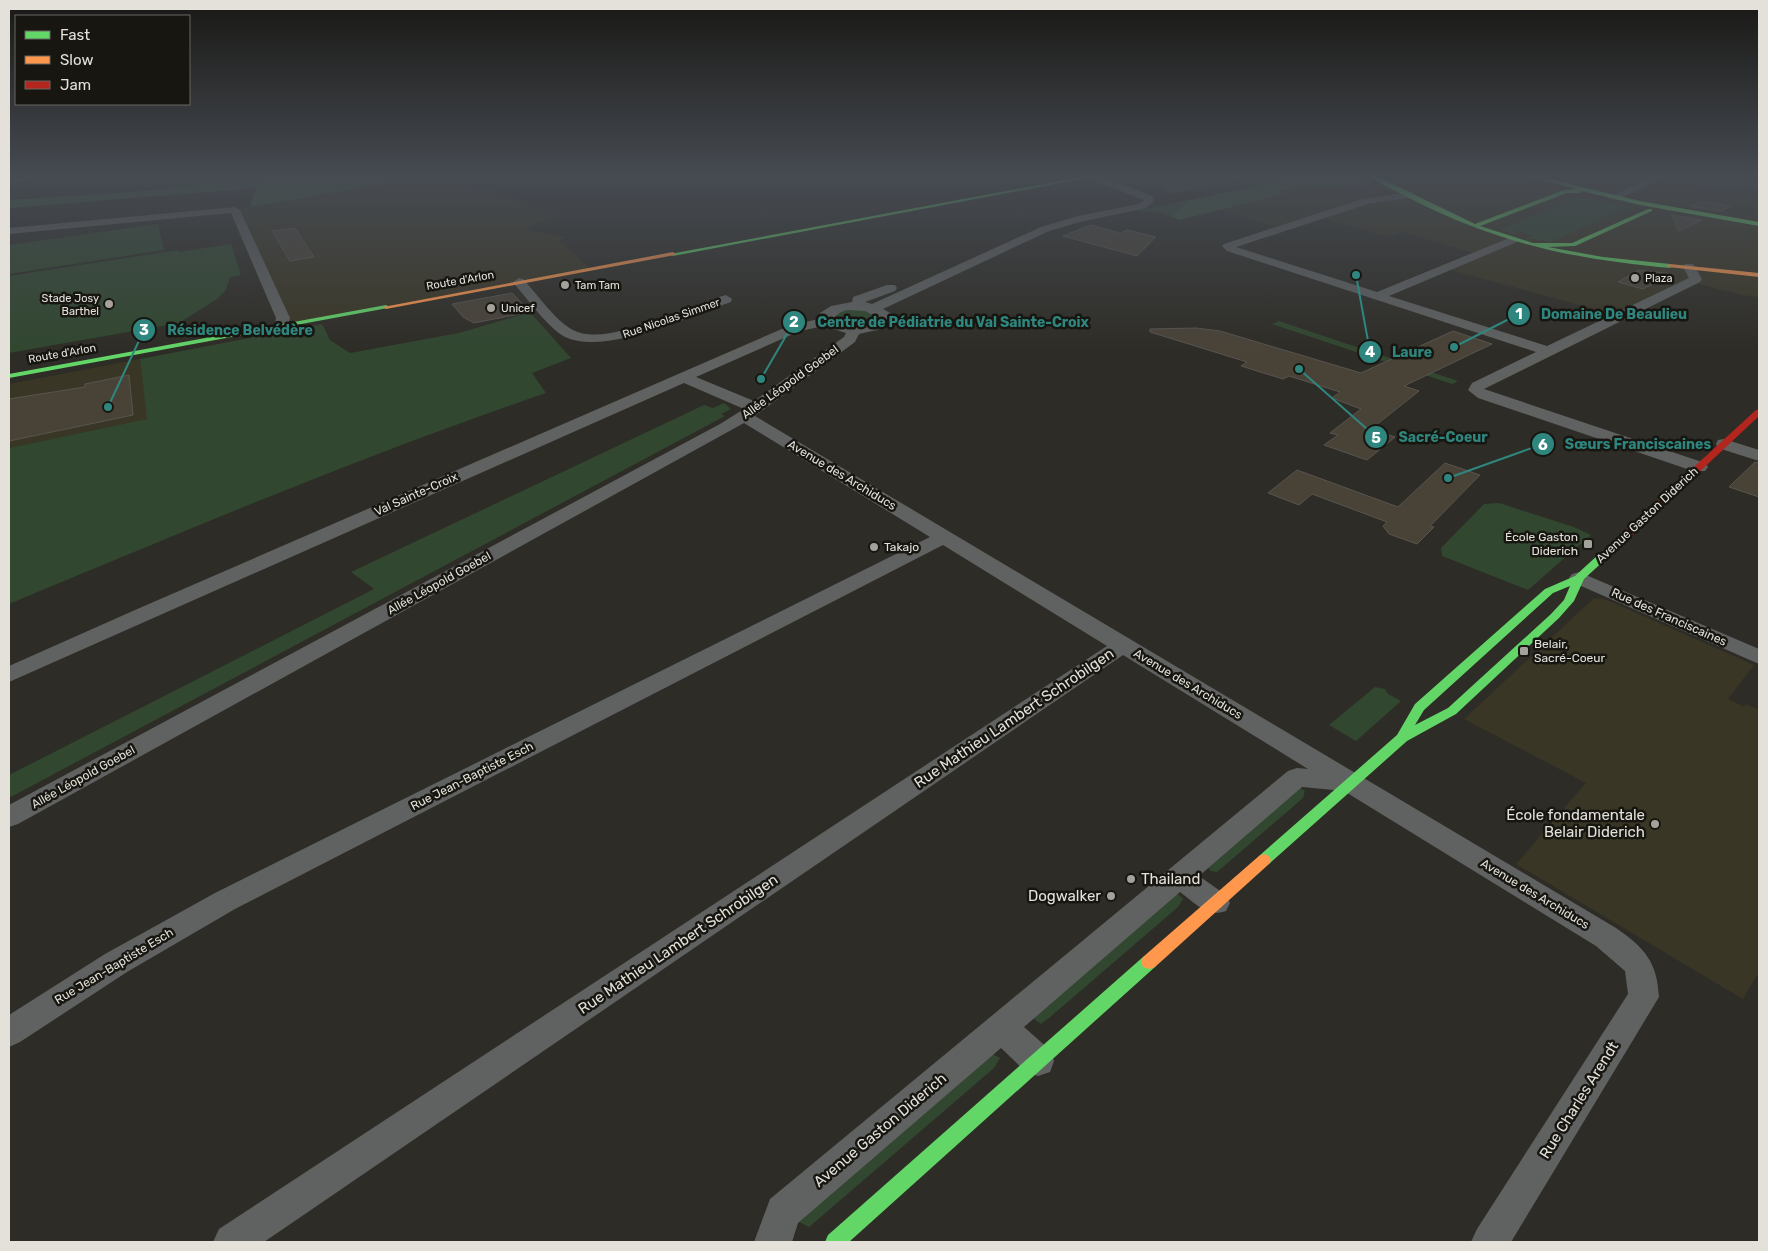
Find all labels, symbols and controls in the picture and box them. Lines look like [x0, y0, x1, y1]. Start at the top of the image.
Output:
legend [15, 15, 190, 105]
text: Fast [60, 26, 90, 44]
text: Slow [60, 51, 93, 69]
text: Jam [60, 76, 91, 94]
street label: Route d'Arlon [425, 268, 495, 293]
marker: Plaza [1629, 272, 1641, 284]
place label: Plaza [1645, 272, 1672, 285]
marker: Tam Tam [559, 279, 571, 291]
place label: Tam Tam [575, 279, 620, 292]
place label: Stade Josy Barthel [42, 292, 99, 318]
street label: Rue Nicolas Simmer [621, 295, 722, 341]
marker: Stade Josy Barthel [103, 298, 115, 310]
callout: Domaine De Beaulieu [1506, 299, 1697, 328]
marker: Unicef [485, 302, 497, 314]
place label: Unicef [501, 302, 535, 315]
text: 1 [1515, 305, 1523, 323]
text: Domaine De Beaulieu [1541, 306, 1687, 323]
callout: Centre de Pédiatrie du Val Sainte-Croix [781, 307, 1099, 336]
text: 2 [789, 313, 799, 331]
text: Centre de Pédiatrie du Val Sainte-Croix [817, 314, 1090, 331]
callout: Résidence Belvédère [132, 316, 322, 345]
text: 3 [139, 321, 149, 339]
text: Résidence Belvédère [167, 322, 313, 339]
callout: Laure [1357, 338, 1442, 367]
street label: Route d'Arlon [27, 341, 97, 366]
street label: Allée Léopold Goebel [739, 342, 841, 422]
text: 4 [1365, 343, 1375, 361]
text: Laure [1392, 344, 1432, 361]
callout: Sacré-Coeur [1364, 423, 1498, 452]
text: 5 [1371, 429, 1381, 447]
text: Sacré-Coeur [1398, 429, 1488, 446]
callout: Sœurs Franciscaines [1530, 430, 1721, 459]
text: 6 [1538, 436, 1548, 454]
text: Sœurs Franciscaines [1565, 436, 1711, 453]
street label: Avenue des Archiducs [785, 437, 899, 513]
street label: Avenue Gaston Diderich [1593, 464, 1701, 566]
street label: Val Sainte-Croix [372, 469, 460, 519]
place label: École Gaston Diderich [1505, 530, 1578, 558]
marker: École Gaston Diderich [1582, 538, 1594, 550]
place label: Takajo [884, 540, 919, 554]
marker: Takajo [868, 541, 880, 553]
street label: Allée Léopold Goebel [385, 549, 493, 617]
street label: Rue des Franciscaines [1609, 585, 1729, 649]
place label: Belair, Sacré-Coeur [1534, 637, 1606, 665]
street label: Rue Mathieu Lambert Schrobilgen [911, 644, 1117, 792]
marker: Belair, Sacré-Coeur [1518, 645, 1530, 657]
street label: Avenue des Archiducs [1131, 646, 1245, 722]
street label: Rue Jean-Baptiste Esch [408, 739, 536, 813]
street label: Allée Léopold Goebel [29, 743, 137, 811]
place label: École fondamentale Belair Diderich [1506, 806, 1645, 841]
marker: École fondamentale Belair Diderich [1649, 818, 1661, 830]
street label: Avenue des Archiducs [1478, 856, 1592, 932]
street label: Rue Mathieu Lambert Schrobilgen [575, 870, 781, 1018]
place label: Thailand [1141, 870, 1200, 888]
marker: Thailand [1125, 873, 1137, 885]
place label: Dogwalker [1028, 887, 1101, 905]
marker: Dogwalker [1105, 890, 1117, 902]
street label: Rue Jean-Baptiste Esch [52, 925, 176, 1007]
street label: Rue Charles Arendt [1536, 1038, 1622, 1162]
street label: Avenue Gaston Diderich [810, 1069, 950, 1191]

